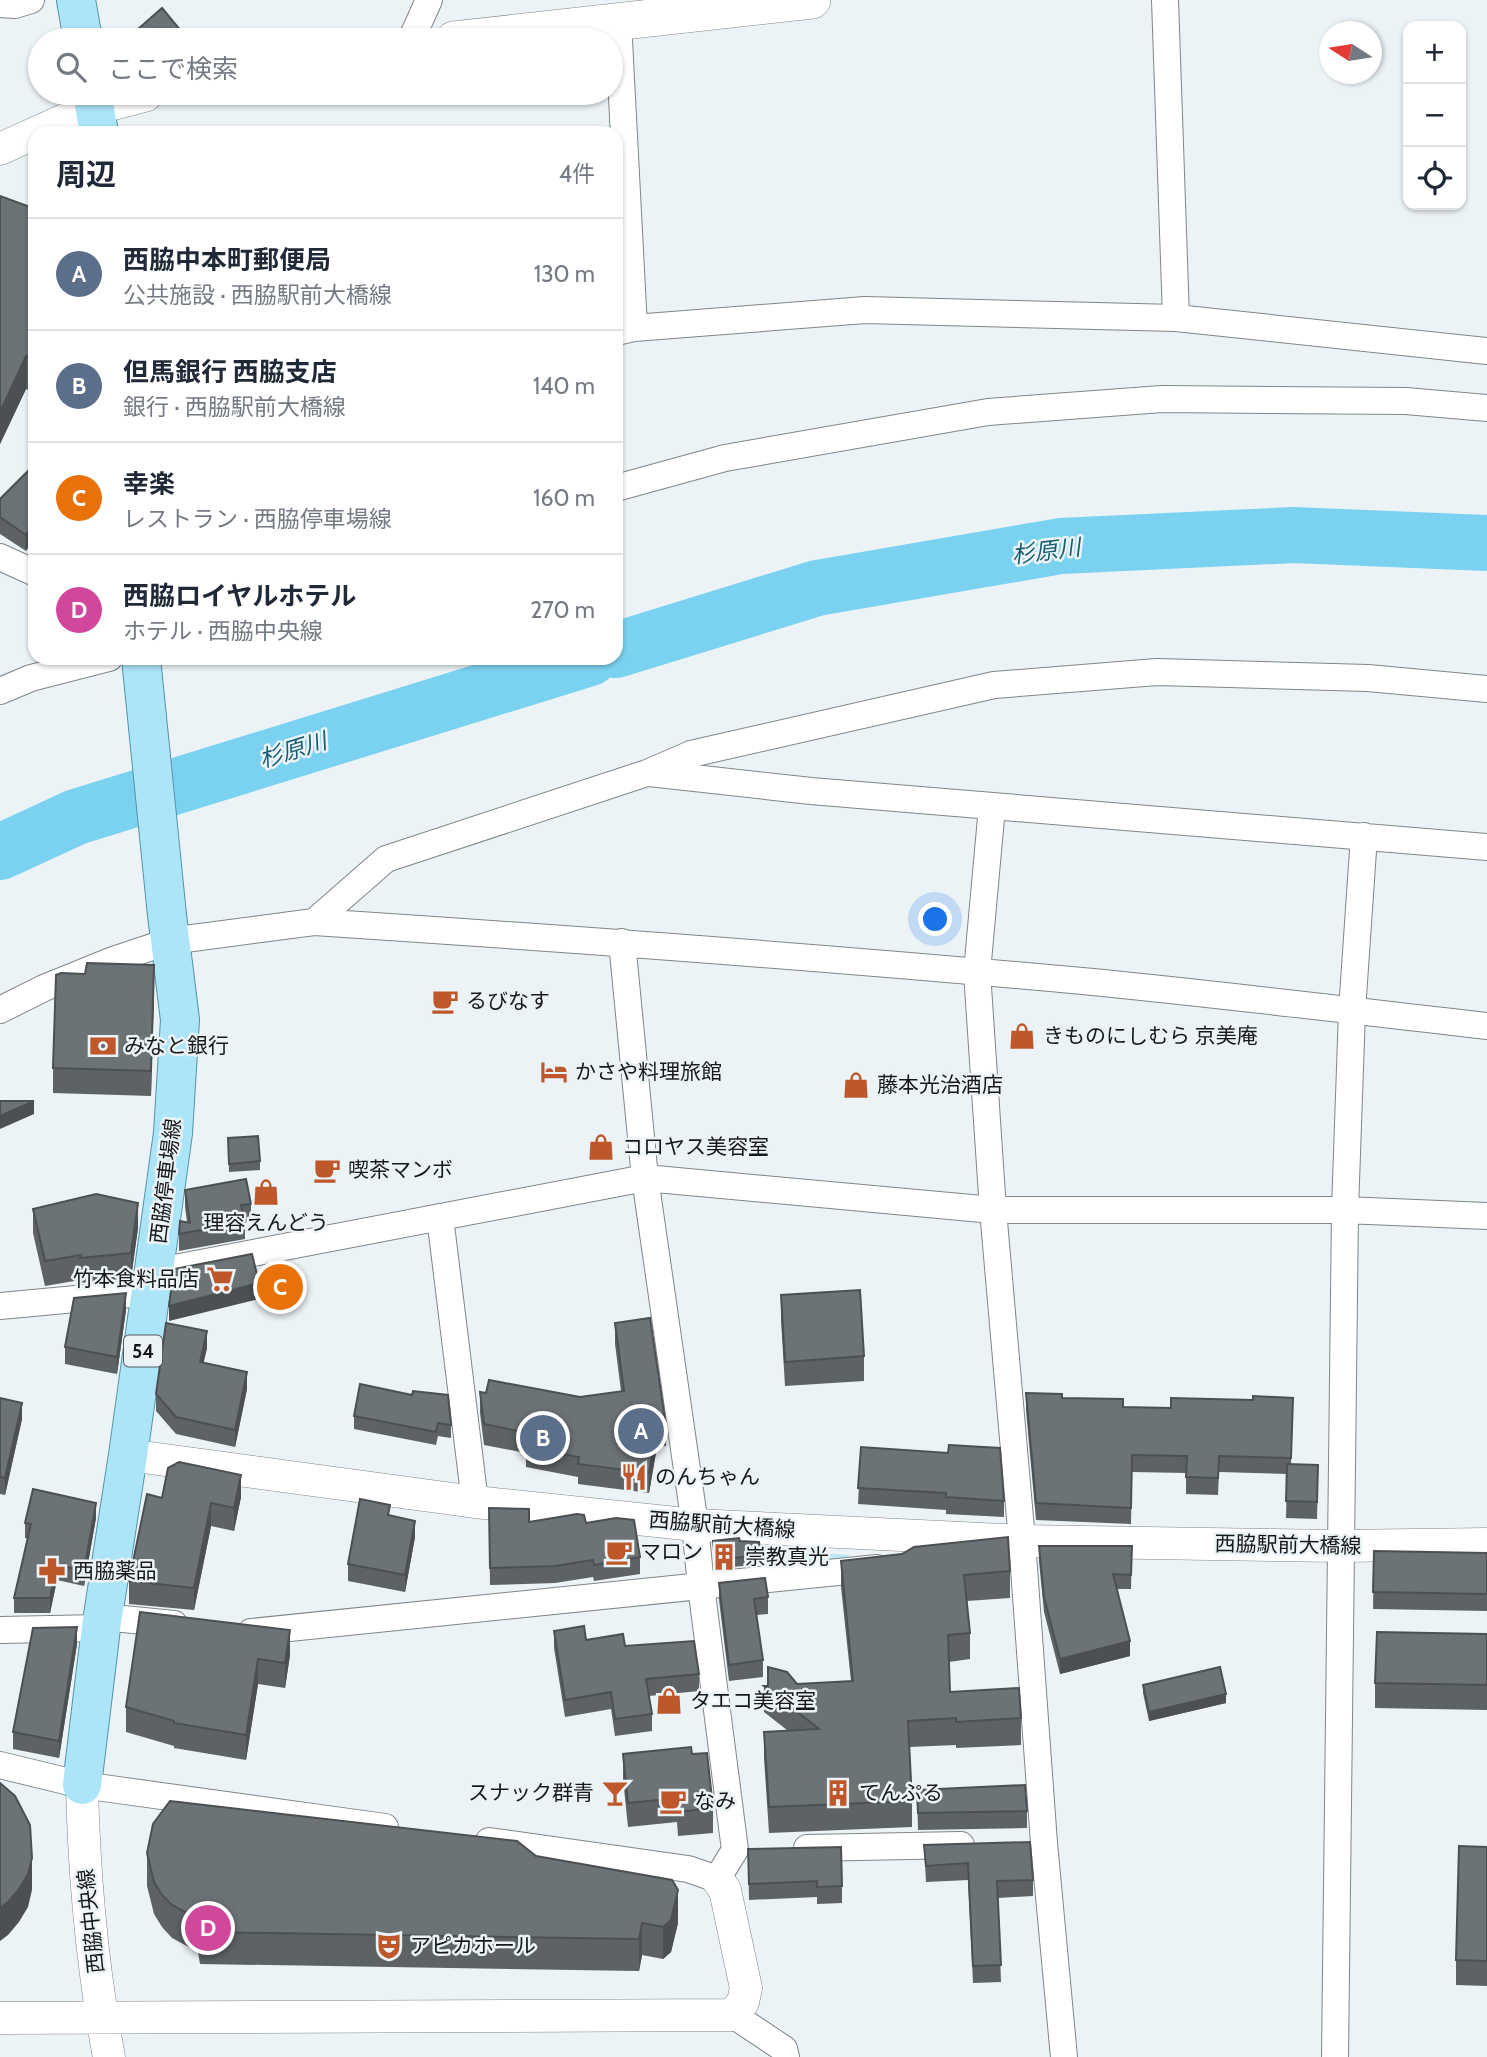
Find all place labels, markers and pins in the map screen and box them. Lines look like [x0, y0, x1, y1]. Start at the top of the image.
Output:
cafe icon: るびなす [430, 986, 460, 1016]
place label: るびなす [466, 988, 550, 1013]
shop icon: きものにしむら 京美庵 [1007, 1021, 1037, 1051]
place label: きものにしむら 京美庵 [1043, 1023, 1258, 1048]
bank icon: みなと銀行 [88, 1031, 118, 1061]
place label: みなと銀行 [124, 1033, 229, 1058]
hotel icon: かさや料理旅館 [539, 1057, 569, 1087]
place label: かさや料理旅館 [575, 1059, 722, 1084]
shop icon: 藤本光治酒店 [841, 1070, 871, 1100]
place label: 藤本光治酒店 [877, 1072, 1003, 1097]
shop icon: コロヤス美容室 [586, 1132, 616, 1162]
place label: コロヤス美容室 [622, 1134, 769, 1159]
cafe icon: 喫茶マンボ [312, 1155, 342, 1185]
place label: 喫茶マンボ [348, 1157, 453, 1182]
shop icon: 理容えんどう [251, 1177, 281, 1207]
place label: 理容えんどう [203, 1210, 329, 1235]
pin: C [257, 1261, 303, 1313]
supermarket icon: 竹本食料品店 [205, 1264, 235, 1294]
place label: 竹本食料品店 [73, 1266, 199, 1291]
pin: A [618, 1405, 664, 1457]
pin: B [520, 1412, 566, 1464]
restaurant icon: のんちゃん [619, 1462, 649, 1492]
place label: のんちゃん [655, 1464, 760, 1489]
cafe icon: マロン [604, 1537, 634, 1567]
place label: マロン [640, 1539, 703, 1564]
building icon: 崇教真光 [709, 1542, 739, 1572]
place label: 崇教真光 [745, 1544, 829, 1569]
pharmacy icon: 西脇薬品 [37, 1556, 67, 1586]
place label: 西脇薬品 [73, 1558, 157, 1583]
shop icon: タエコ美容室 [654, 1686, 684, 1716]
place label: タエコ美容室 [690, 1688, 816, 1713]
bar icon: スナック群青 [600, 1778, 630, 1808]
building icon: てんぷる [823, 1778, 853, 1808]
place label: スナック群青 [468, 1780, 594, 1805]
place label: てんぷる [859, 1780, 943, 1805]
cafe icon: なみ [658, 1786, 688, 1816]
place label: なみ [694, 1788, 736, 1813]
pin: D [185, 1902, 231, 1954]
theatre icon: アピカホール [374, 1931, 404, 1961]
place label: アピカホール [410, 1933, 536, 1958]

